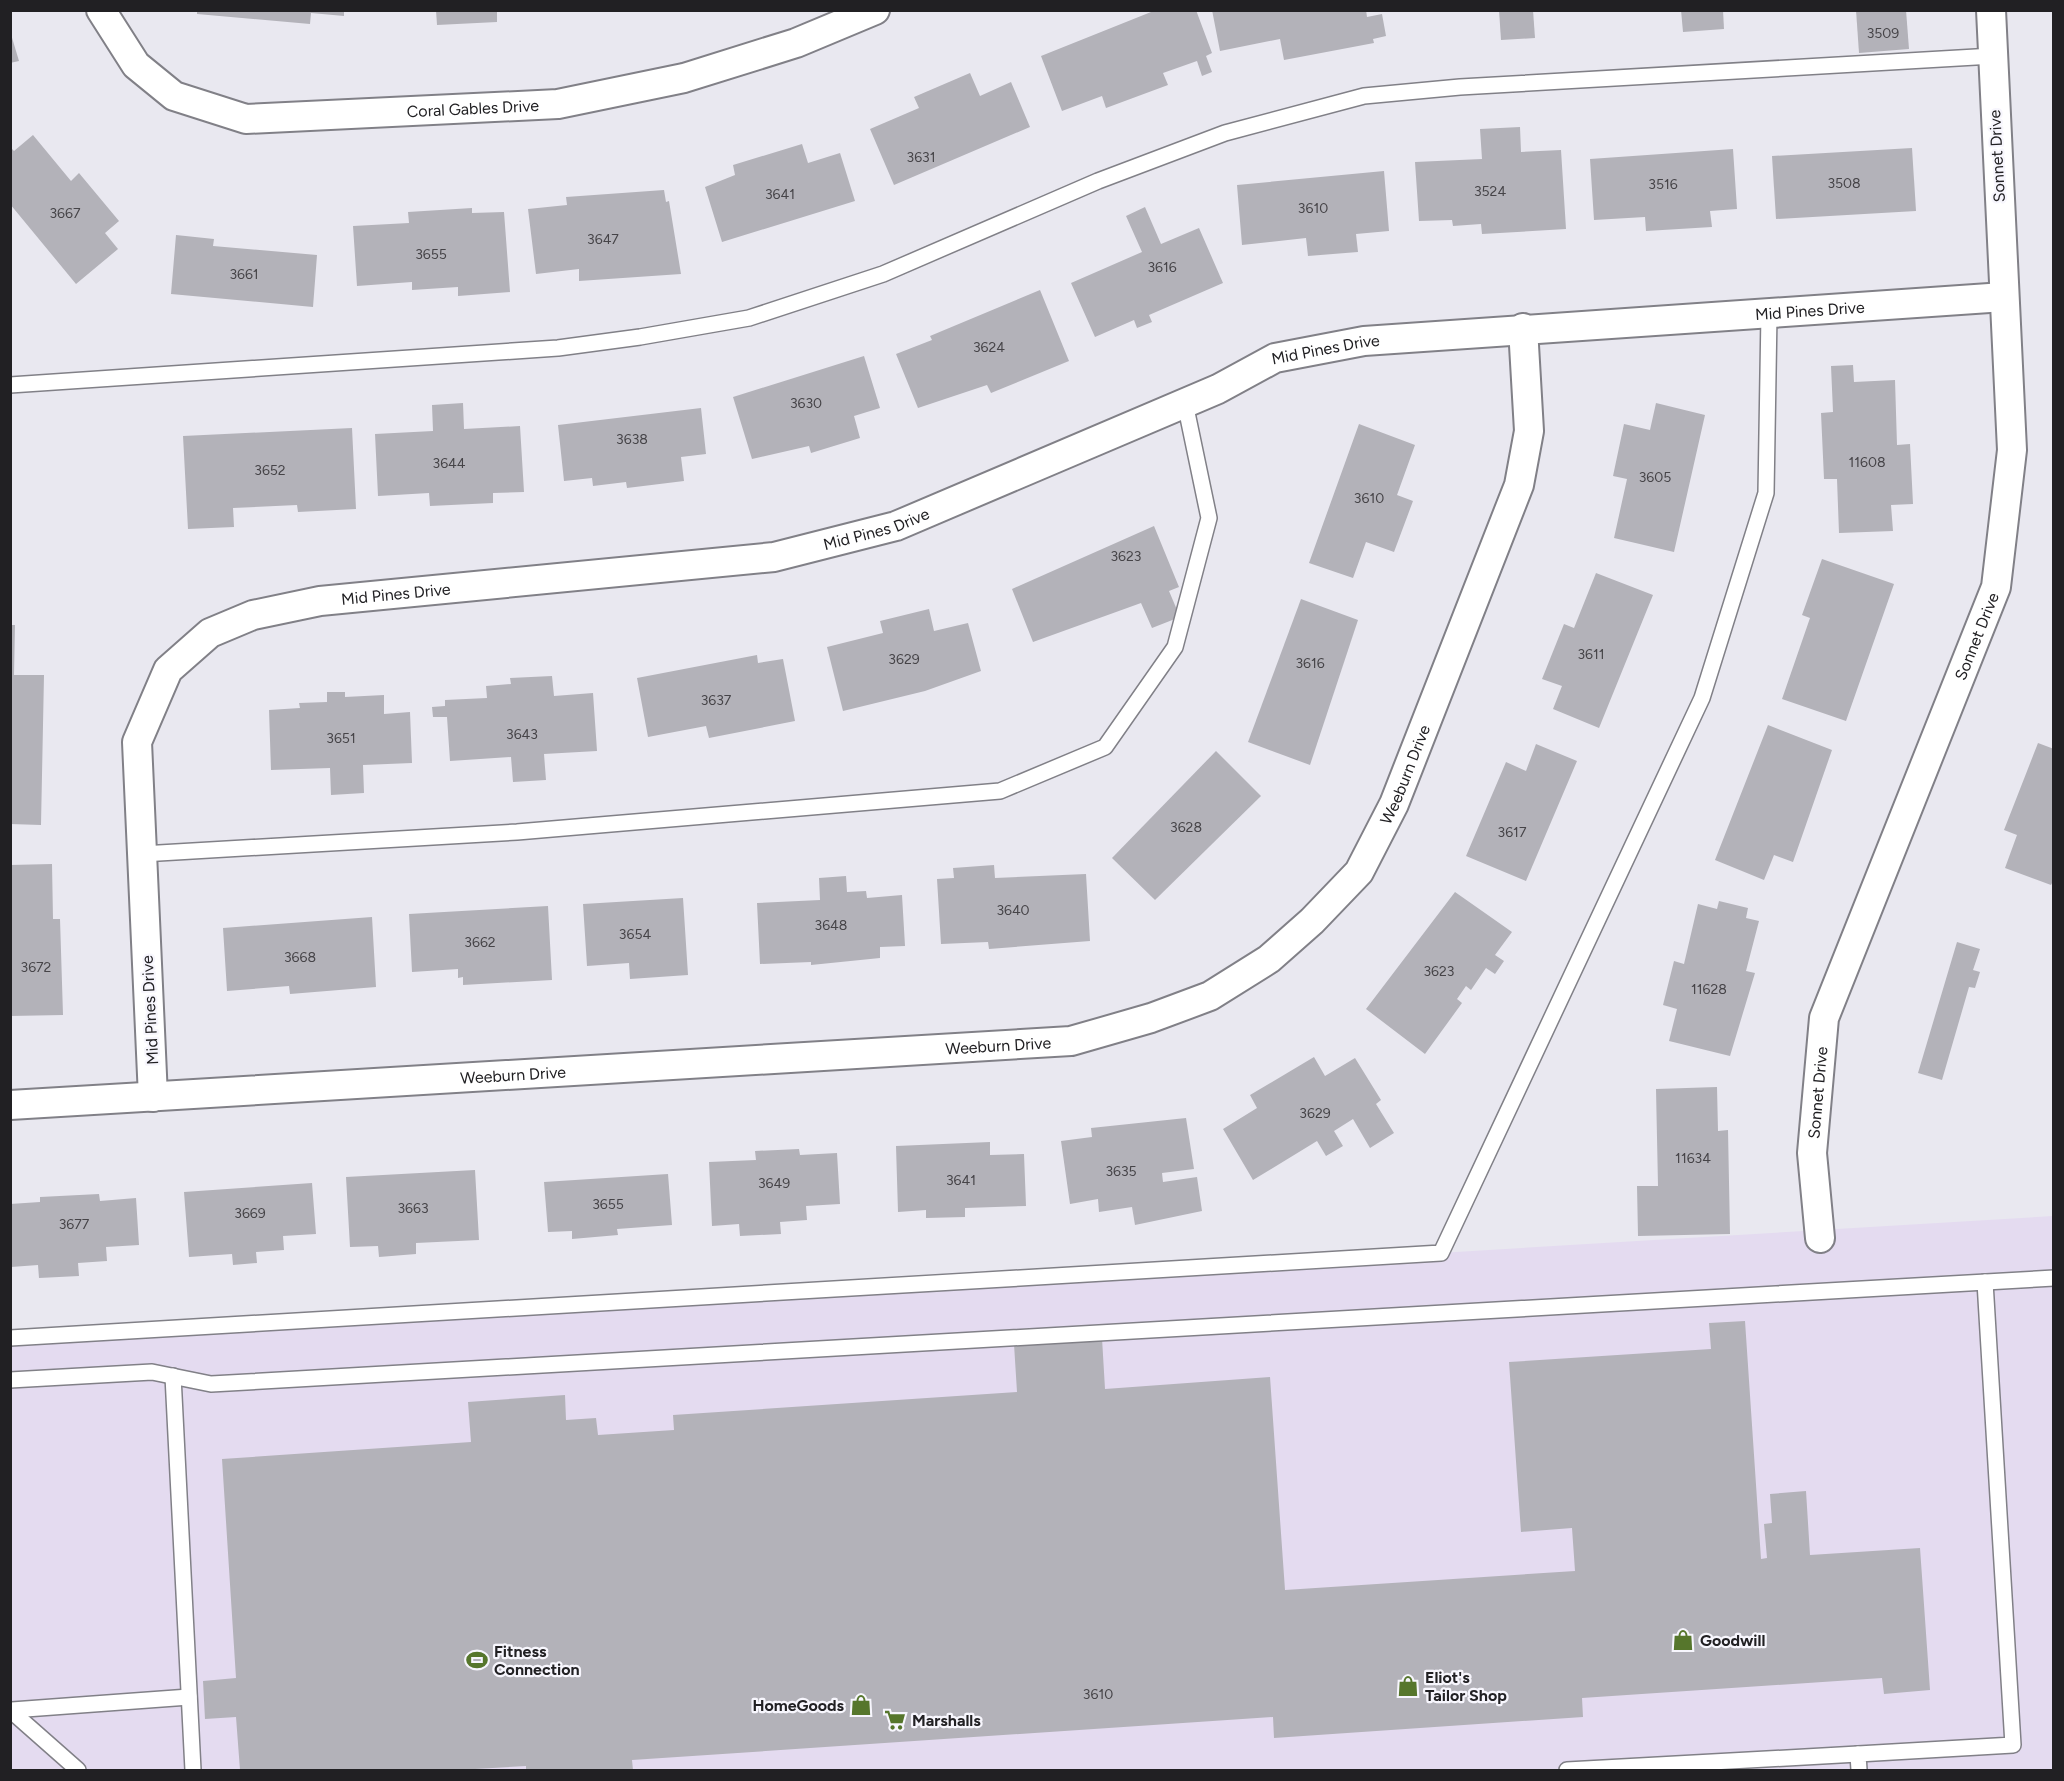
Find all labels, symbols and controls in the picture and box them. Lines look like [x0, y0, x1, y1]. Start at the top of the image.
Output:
house number: 3509 [1867, 25, 1899, 42]
street label: Coral Gables Drive [406, 95, 540, 121]
street label: Sonnet Drive [1985, 109, 2009, 203]
house number: 3631 [907, 149, 935, 166]
house number: 3508 [1827, 175, 1861, 192]
house number: 3516 [1648, 176, 1678, 193]
house number: 3524 [1474, 183, 1506, 200]
house number: 3641 [765, 186, 795, 203]
house number: 3610 [1298, 200, 1328, 217]
house number: 3667 [50, 205, 81, 222]
house number: 3647 [587, 231, 619, 248]
house number: 3655 [415, 246, 447, 263]
house number: 3616 [1147, 259, 1177, 276]
house number: 3661 [229, 266, 259, 283]
street label: Mid Pines Drive [1754, 297, 1865, 324]
street label: Mid Pines Drive [1270, 330, 1381, 368]
house number: 3624 [973, 339, 1005, 356]
house number: 3630 [790, 395, 822, 412]
house number: 3638 [616, 431, 648, 448]
house number: 11608 [1848, 454, 1886, 471]
house number: 3644 [433, 455, 466, 472]
house number: 3652 [254, 462, 286, 479]
house number: 3605 [1639, 469, 1671, 486]
house number: 3610 [1354, 490, 1384, 507]
street label: Mid Pines Drive [821, 503, 932, 554]
house number: 3623 [1111, 548, 1141, 565]
street label: Mid Pines Drive [340, 579, 452, 608]
street label: Sonnet Drive [1950, 589, 2002, 683]
house number: 3611 [1577, 646, 1605, 663]
house number: 3629 [888, 651, 920, 668]
house number: 3616 [1295, 655, 1325, 672]
house number: 3637 [701, 692, 732, 709]
street label: Weeburn Drive [1376, 722, 1434, 827]
house number: 3643 [506, 726, 538, 743]
house number: 3651 [326, 730, 356, 747]
house number: 3628 [1170, 819, 1202, 836]
house number: 3617 [1498, 824, 1527, 841]
house number: 3640 [996, 902, 1030, 919]
house number: 3648 [815, 917, 847, 934]
house number: 3654 [619, 926, 651, 943]
house number: 3662 [464, 934, 496, 951]
house number: 3668 [284, 949, 316, 966]
street label: Mid Pines Drive [138, 955, 162, 1065]
house number: 3672 [21, 959, 51, 976]
house number: 3623 [1424, 963, 1454, 980]
house number: 11628 [1691, 981, 1727, 998]
street label: Weeburn Drive [945, 1033, 1052, 1058]
street label: Sonnet Drive [1804, 1045, 1831, 1140]
street label: Weeburn Drive [460, 1062, 567, 1087]
house number: 3629 [1299, 1105, 1331, 1122]
house number: 11634 [1675, 1150, 1711, 1167]
house number: 3635 [1105, 1163, 1137, 1180]
house number: 3641 [946, 1172, 976, 1189]
house number: 3649 [758, 1175, 790, 1192]
house number: 3655 [592, 1196, 624, 1213]
house number: 3663 [397, 1200, 429, 1217]
house number: 3669 [234, 1205, 266, 1222]
house number: 3677 [59, 1216, 90, 1233]
shop icon: Goodwill [1671, 1628, 1695, 1652]
place label: Goodwill [1700, 1631, 1765, 1650]
place label: Fitness Connection [494, 1642, 580, 1679]
sports icon: Fitness Connection [465, 1648, 489, 1672]
place label: Eliot's Tailor Shop [1425, 1668, 1507, 1705]
shop icon: Eliot's Tailor Shop [1396, 1674, 1420, 1698]
house number: 3610 [1083, 1686, 1113, 1703]
shop icon: HomeGoods [849, 1693, 873, 1717]
place label: HomeGoods [752, 1696, 845, 1715]
supermarket icon: Marshalls [883, 1708, 907, 1732]
place label: Marshalls [912, 1711, 981, 1730]

